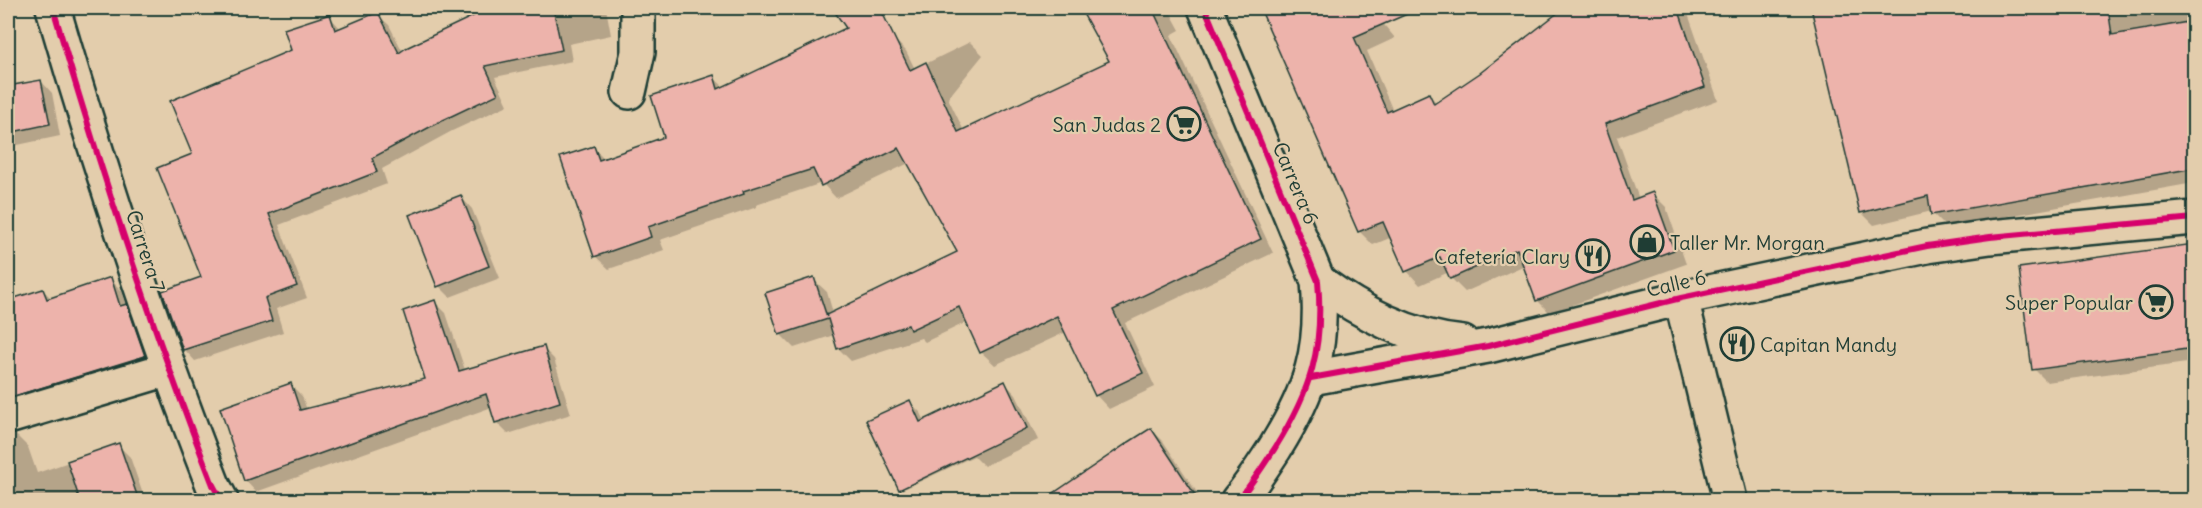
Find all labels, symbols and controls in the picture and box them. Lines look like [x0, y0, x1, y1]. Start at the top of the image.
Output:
supermarket icon: San Judas 2 [1166, 106, 1202, 142]
place label: San Judas 2 [1052, 112, 1161, 137]
street label: Carrera 6 [1268, 138, 1324, 228]
street label: Carrera 7 [121, 207, 171, 295]
shop icon: Taller Mr. Morgan [1629, 224, 1665, 260]
place label: Taller Mr. Morgan [1670, 230, 1825, 255]
restaurant icon: Cafetería Clary [1575, 238, 1611, 274]
place label: Cafetería Clary [1434, 244, 1570, 269]
street label: Calle 6 [1644, 264, 1708, 302]
supermarket icon: Super Popular [2138, 284, 2174, 320]
place label: Super Popular [2005, 290, 2133, 315]
restaurant icon: Capitan Mandy [1719, 326, 1755, 362]
place label: Capitan Mandy [1760, 332, 1897, 357]

